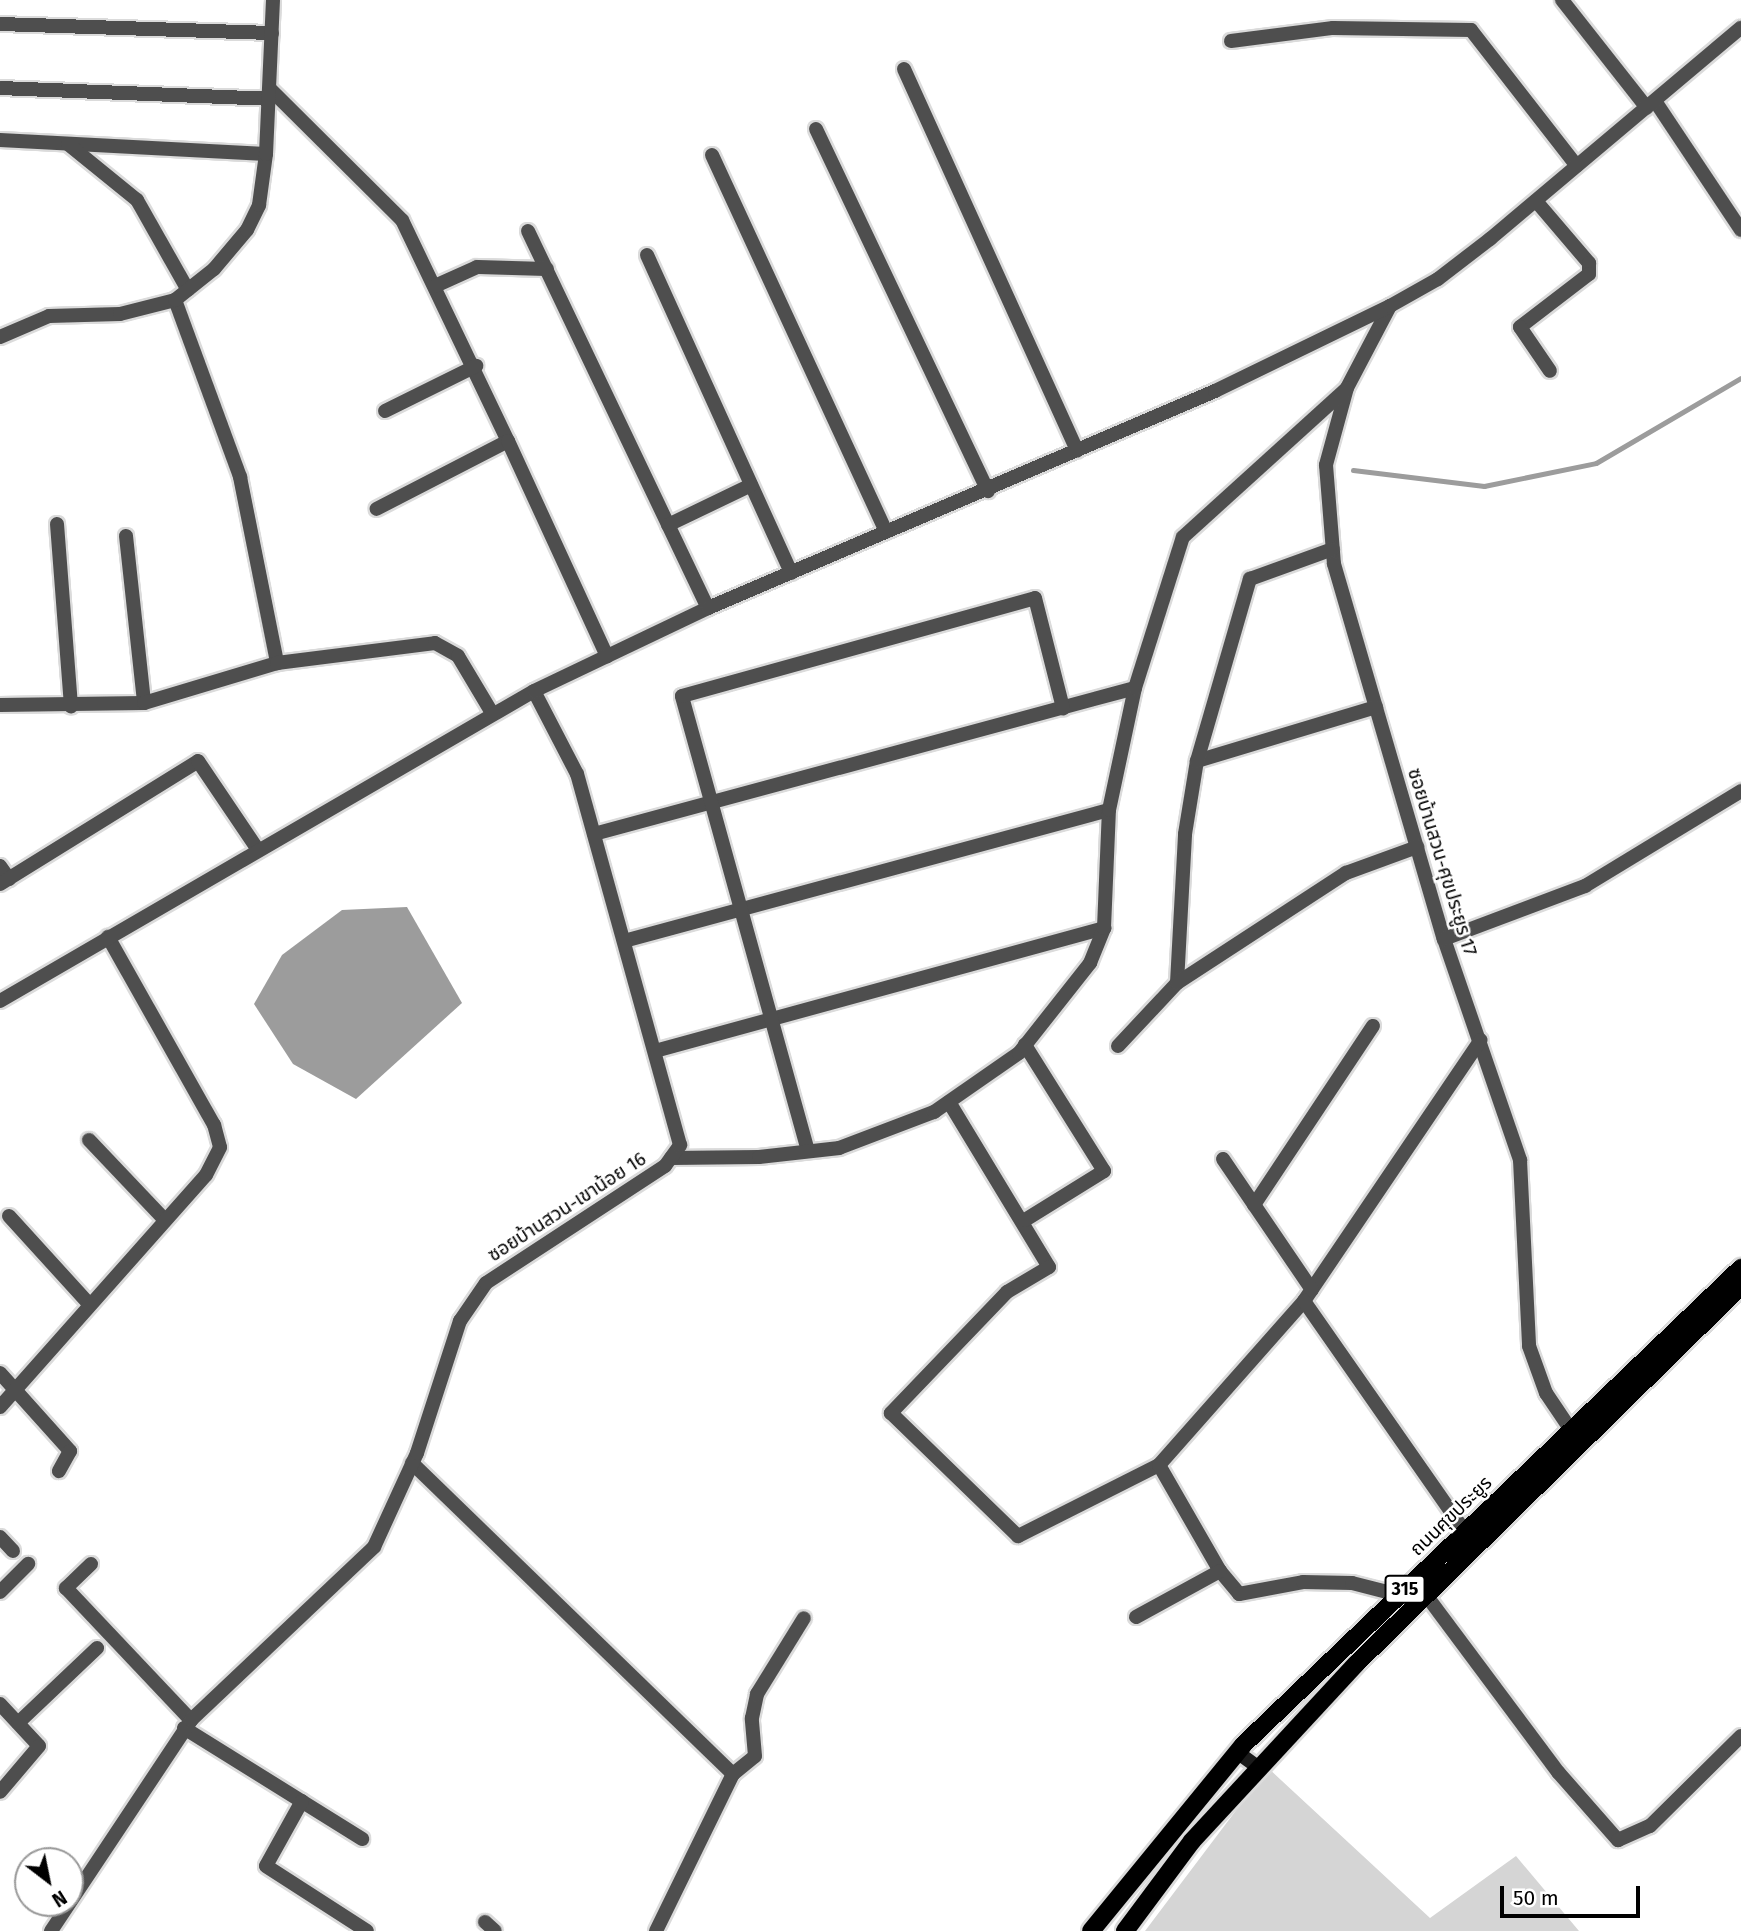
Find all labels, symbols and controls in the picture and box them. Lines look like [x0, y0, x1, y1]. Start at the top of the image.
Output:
street label: ซอยบ้านสวน-ศุขประยูร 17 [1403, 765, 1481, 959]
street label: ซอยบ้านสวน-เขาน้อย 16 [484, 1147, 650, 1267]
street label: ถนนศุขประยูร [1405, 1471, 1497, 1561]
road number: 315 [1384, 1574, 1426, 1604]
north arrow [14, 1847, 84, 1917]
scale bar [1503, 1871, 1643, 1915]
text: N [48, 1885, 71, 1912]
text: 50 m [1513, 1885, 1559, 1911]

